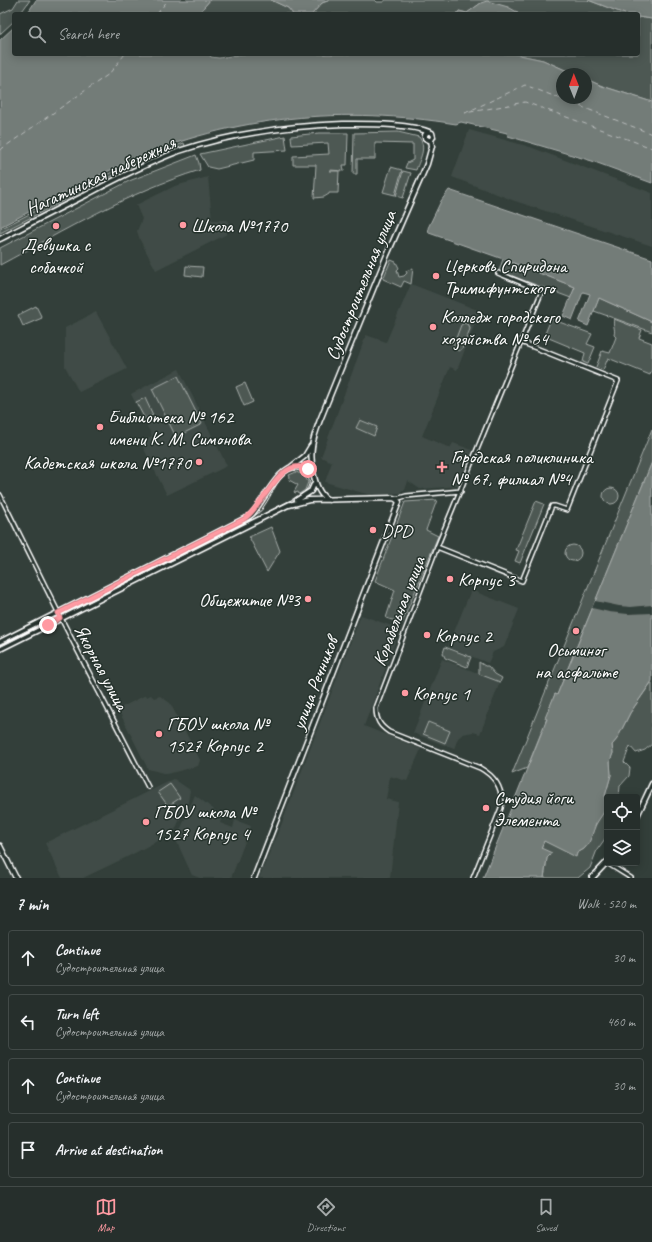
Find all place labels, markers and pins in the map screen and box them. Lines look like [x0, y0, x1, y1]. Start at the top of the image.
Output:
place label: Школа №1770 [191, 214, 289, 238]
marker: Школа №1770 [178, 220, 188, 230]
marker: Девушка с собачкой [51, 221, 61, 231]
place label: Девушка с собачкой [22, 233, 91, 279]
place label: Церковь Спиридона Тримифунтского [444, 254, 569, 300]
marker: Церковь Спиридона Тримифунтского [431, 271, 441, 281]
place label: Колледж городского хозяйства № 64 [441, 305, 561, 351]
marker: Колледж городского хозяйства № 64 [428, 322, 438, 332]
place label: Библиотека № 162 имени К. М. Симонова [108, 405, 252, 451]
marker: Библиотека № 162 имени К. М. Симонова [95, 422, 105, 432]
place label: Городская поликлиника № 67, филиал №4 [451, 445, 595, 491]
place label: Кадетская школа №1770 [24, 451, 192, 475]
marker: Кадетская школа №1770 [194, 457, 204, 467]
marker: Городская поликлиника № 67, филиал №4 [436, 461, 448, 473]
place label: DPD [381, 519, 414, 543]
marker: DPD [368, 525, 378, 535]
place label: Корпус 3 [458, 568, 516, 592]
marker: Корпус 3 [445, 574, 455, 584]
place label: Общежитие №3 [199, 588, 301, 612]
marker: Общежитие №3 [303, 594, 313, 604]
place label: Корпус 2 [435, 624, 493, 648]
marker: Осьминог на асфальте [571, 626, 581, 636]
marker: Корпус 2 [422, 630, 432, 640]
place label: Осьминог на асфальте [535, 638, 619, 684]
place label: Корпус 1 [413, 682, 471, 706]
marker: Корпус 1 [400, 688, 410, 698]
place label: ГБОУ школа № 1527 Корпус 2 [167, 712, 272, 758]
marker: ГБОУ школа № 1527 Корпус 2 [154, 729, 164, 739]
place label: Студия йоги Элемента [494, 786, 575, 832]
place label: ГБОУ школа № 1527 Корпус 4 [154, 800, 259, 846]
marker: Студия йоги Элемента [481, 803, 491, 813]
marker: ГБОУ школа № 1527 Корпус 4 [141, 817, 151, 827]

